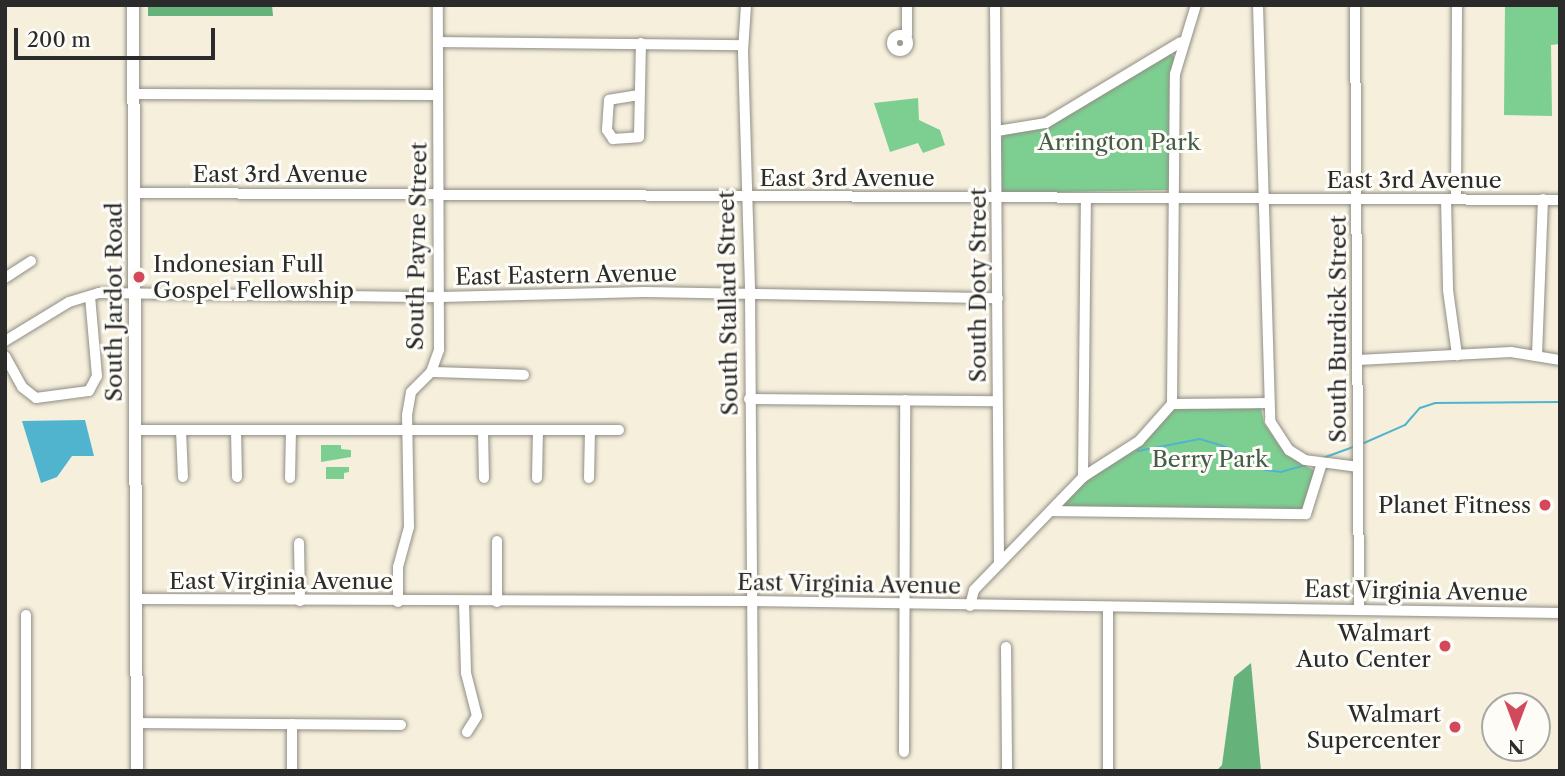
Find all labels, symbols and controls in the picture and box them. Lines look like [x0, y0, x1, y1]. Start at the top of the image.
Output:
scale bar [18, 14, 219, 58]
text: 200 m [27, 27, 91, 52]
park label: Arrington Park [1038, 128, 1200, 156]
street label: South Payne Street [401, 142, 433, 350]
street label: East 3rd Avenue [192, 160, 368, 188]
street label: East 3rd Avenue [759, 164, 935, 192]
street label: East 3rd Avenue [1326, 166, 1502, 194]
street label: South Doty Street [964, 187, 992, 383]
street label: South Stallard Street [712, 190, 744, 416]
street label: South Jardot Road [100, 202, 128, 402]
street label: South Burdick Street [1324, 215, 1352, 443]
place label: Indonesian Full Gospel Fellowship [153, 250, 354, 304]
street label: East Eastern Avenue [454, 259, 678, 291]
marker: Indonesian Full Gospel Fellowship [131, 269, 147, 285]
park label: Berry Park [1151, 445, 1269, 473]
place label: Planet Fitness [1378, 491, 1531, 519]
marker: Planet Fitness [1537, 497, 1553, 513]
street label: East Virginia Avenue [168, 567, 394, 595]
street label: East Virginia Avenue [736, 568, 962, 600]
street label: East Virginia Avenue [1303, 575, 1529, 607]
place label: Walmart Auto Center [1296, 619, 1431, 673]
marker: Walmart Auto Center [1437, 638, 1453, 654]
north arrow [1481, 692, 1551, 762]
place label: Walmart Supercenter [1307, 700, 1441, 754]
marker: Walmart Supercenter [1447, 719, 1463, 735]
text: N [1508, 735, 1524, 758]

